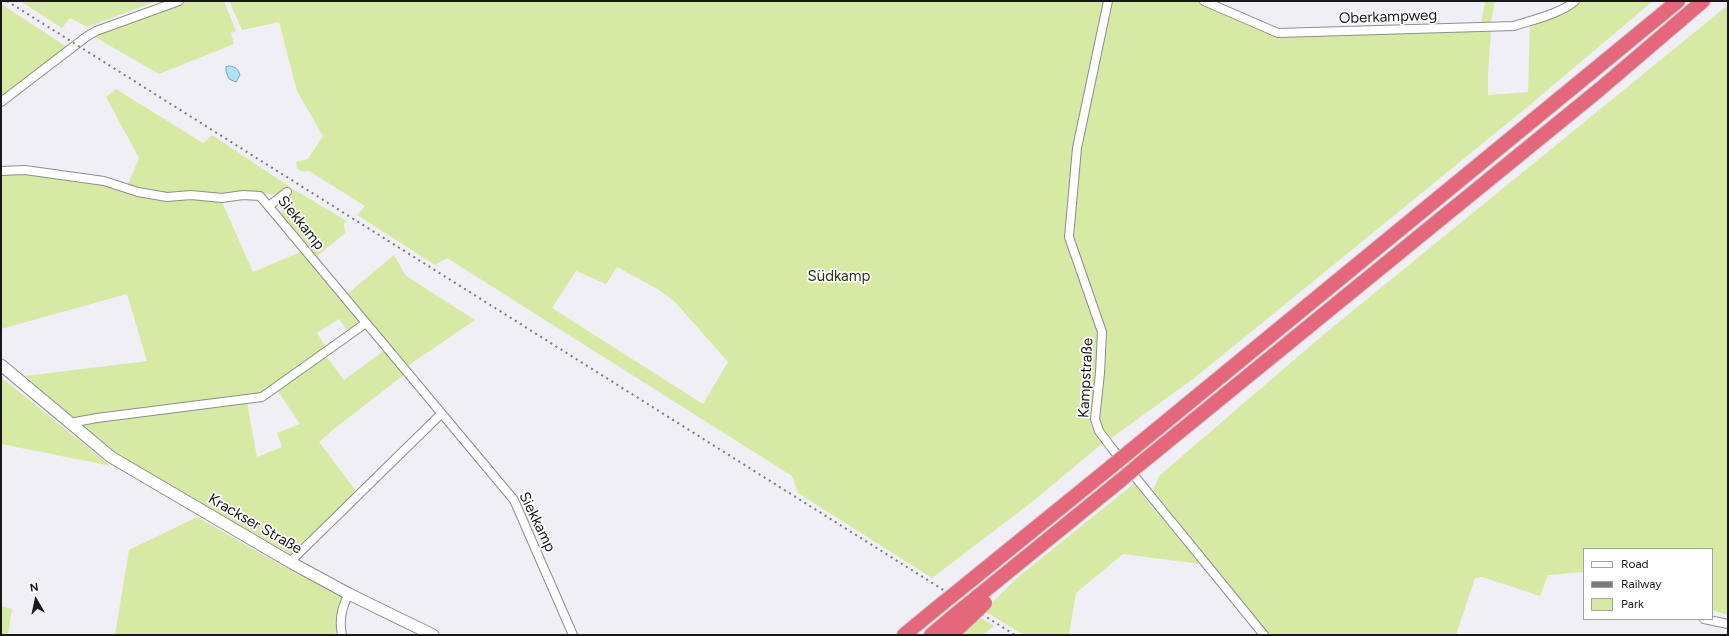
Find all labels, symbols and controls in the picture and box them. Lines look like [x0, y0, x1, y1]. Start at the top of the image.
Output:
street label: Oberkampweg [1338, 6, 1438, 28]
street label: Siekkamp [274, 192, 328, 254]
park label: Südkamp [808, 268, 870, 286]
street label: Kampstraße [1075, 337, 1097, 419]
street label: Siekkamp [515, 489, 559, 555]
street label: Krackser Straße [205, 490, 305, 558]
legend [1583, 548, 1713, 620]
text: Road [1621, 557, 1649, 571]
text: Railway [1621, 577, 1662, 591]
north arrow [16, 580, 56, 620]
text: N [29, 581, 39, 595]
text: Park [1621, 597, 1644, 611]

